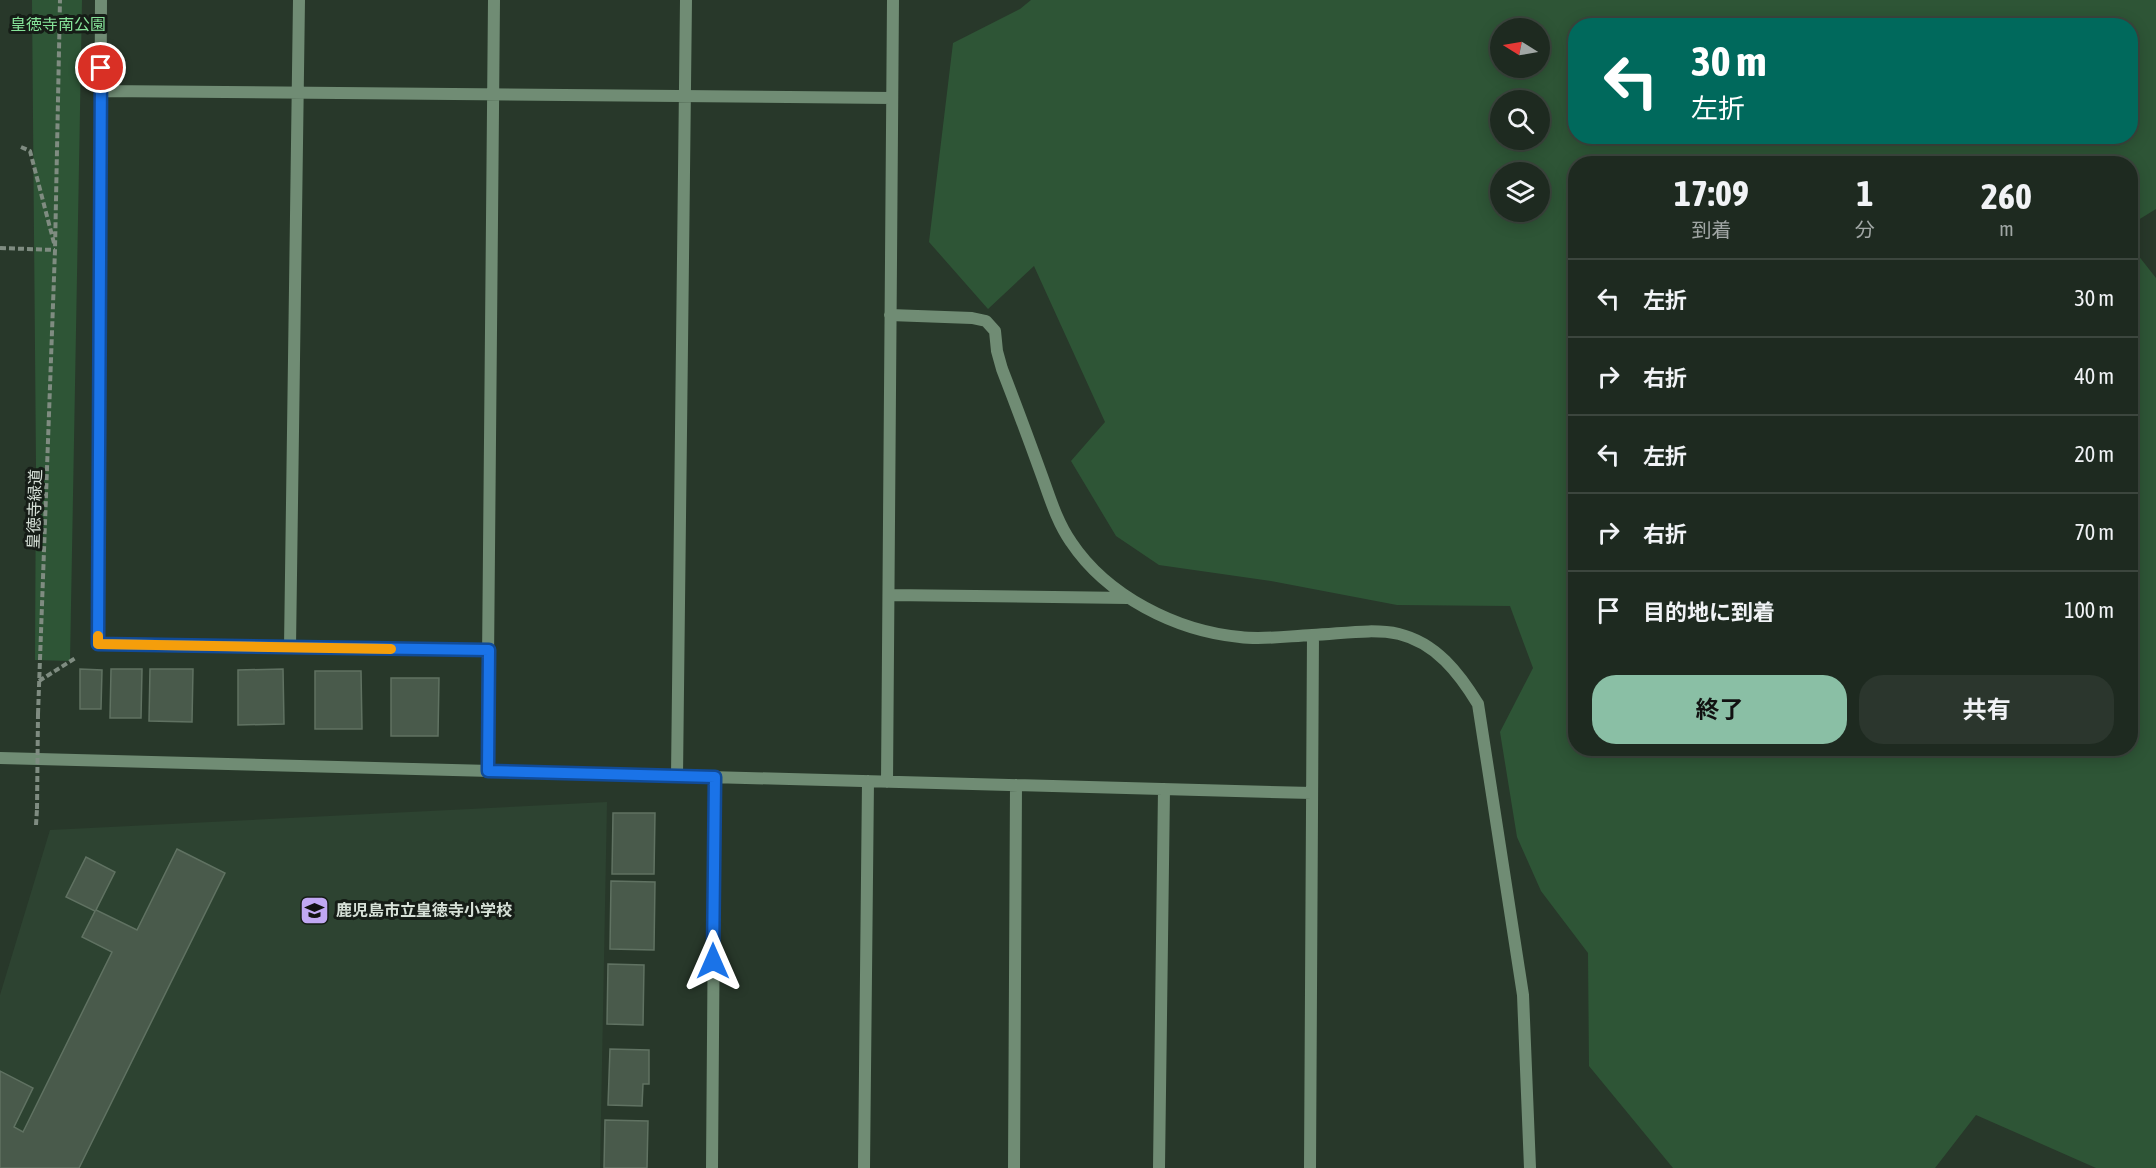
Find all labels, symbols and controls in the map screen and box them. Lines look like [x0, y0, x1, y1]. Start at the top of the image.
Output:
park label: 皇徳寺南公園 [10, 15, 106, 33]
north arrow [1490, 18, 1550, 78]
map controls [1490, 18, 1550, 222]
text: 30 m [1691, 37, 1766, 85]
pin [75, 42, 126, 93]
icon: left [1592, 42, 1670, 120]
icon: arrive [84, 51, 117, 84]
button: search [1490, 90, 1550, 150]
text: 左折 [1691, 93, 1745, 124]
button: layers [1490, 162, 1550, 222]
text: 17:09 [1674, 172, 1749, 214]
text: 1 [1857, 172, 1873, 214]
text: 260 [1981, 175, 2032, 217]
text: m [1999, 217, 2014, 240]
text: 到着 [1692, 218, 1732, 241]
text: 分 [1855, 218, 1875, 241]
icon: left [1592, 282, 1625, 315]
text: 30 m [2074, 285, 2114, 311]
text: 左折 [1643, 287, 1687, 313]
icon: right [1592, 360, 1625, 393]
text: 40 m [2074, 363, 2114, 389]
text: 右折 [1643, 365, 1687, 391]
icon: left [1592, 438, 1625, 471]
text: 20 m [2074, 441, 2114, 467]
text: 左折 [1643, 443, 1687, 469]
street label: 皇徳寺緑道 [24, 469, 44, 549]
icon: right [1592, 516, 1625, 549]
text: 70 m [2074, 519, 2114, 545]
text: 右折 [1643, 521, 1687, 547]
icon: arrive [1592, 594, 1625, 627]
text: 100 m [2064, 597, 2114, 623]
text: 目的地に到着 [1643, 599, 1775, 625]
button: 終了 [1592, 675, 1847, 744]
button: 共有 [1859, 675, 2114, 744]
school or university icon: 鹿児島市立皇徳寺小学校 [299, 894, 331, 926]
place label: 鹿児島市立皇徳寺小学校 [336, 901, 512, 919]
position arrow [681, 929, 745, 993]

